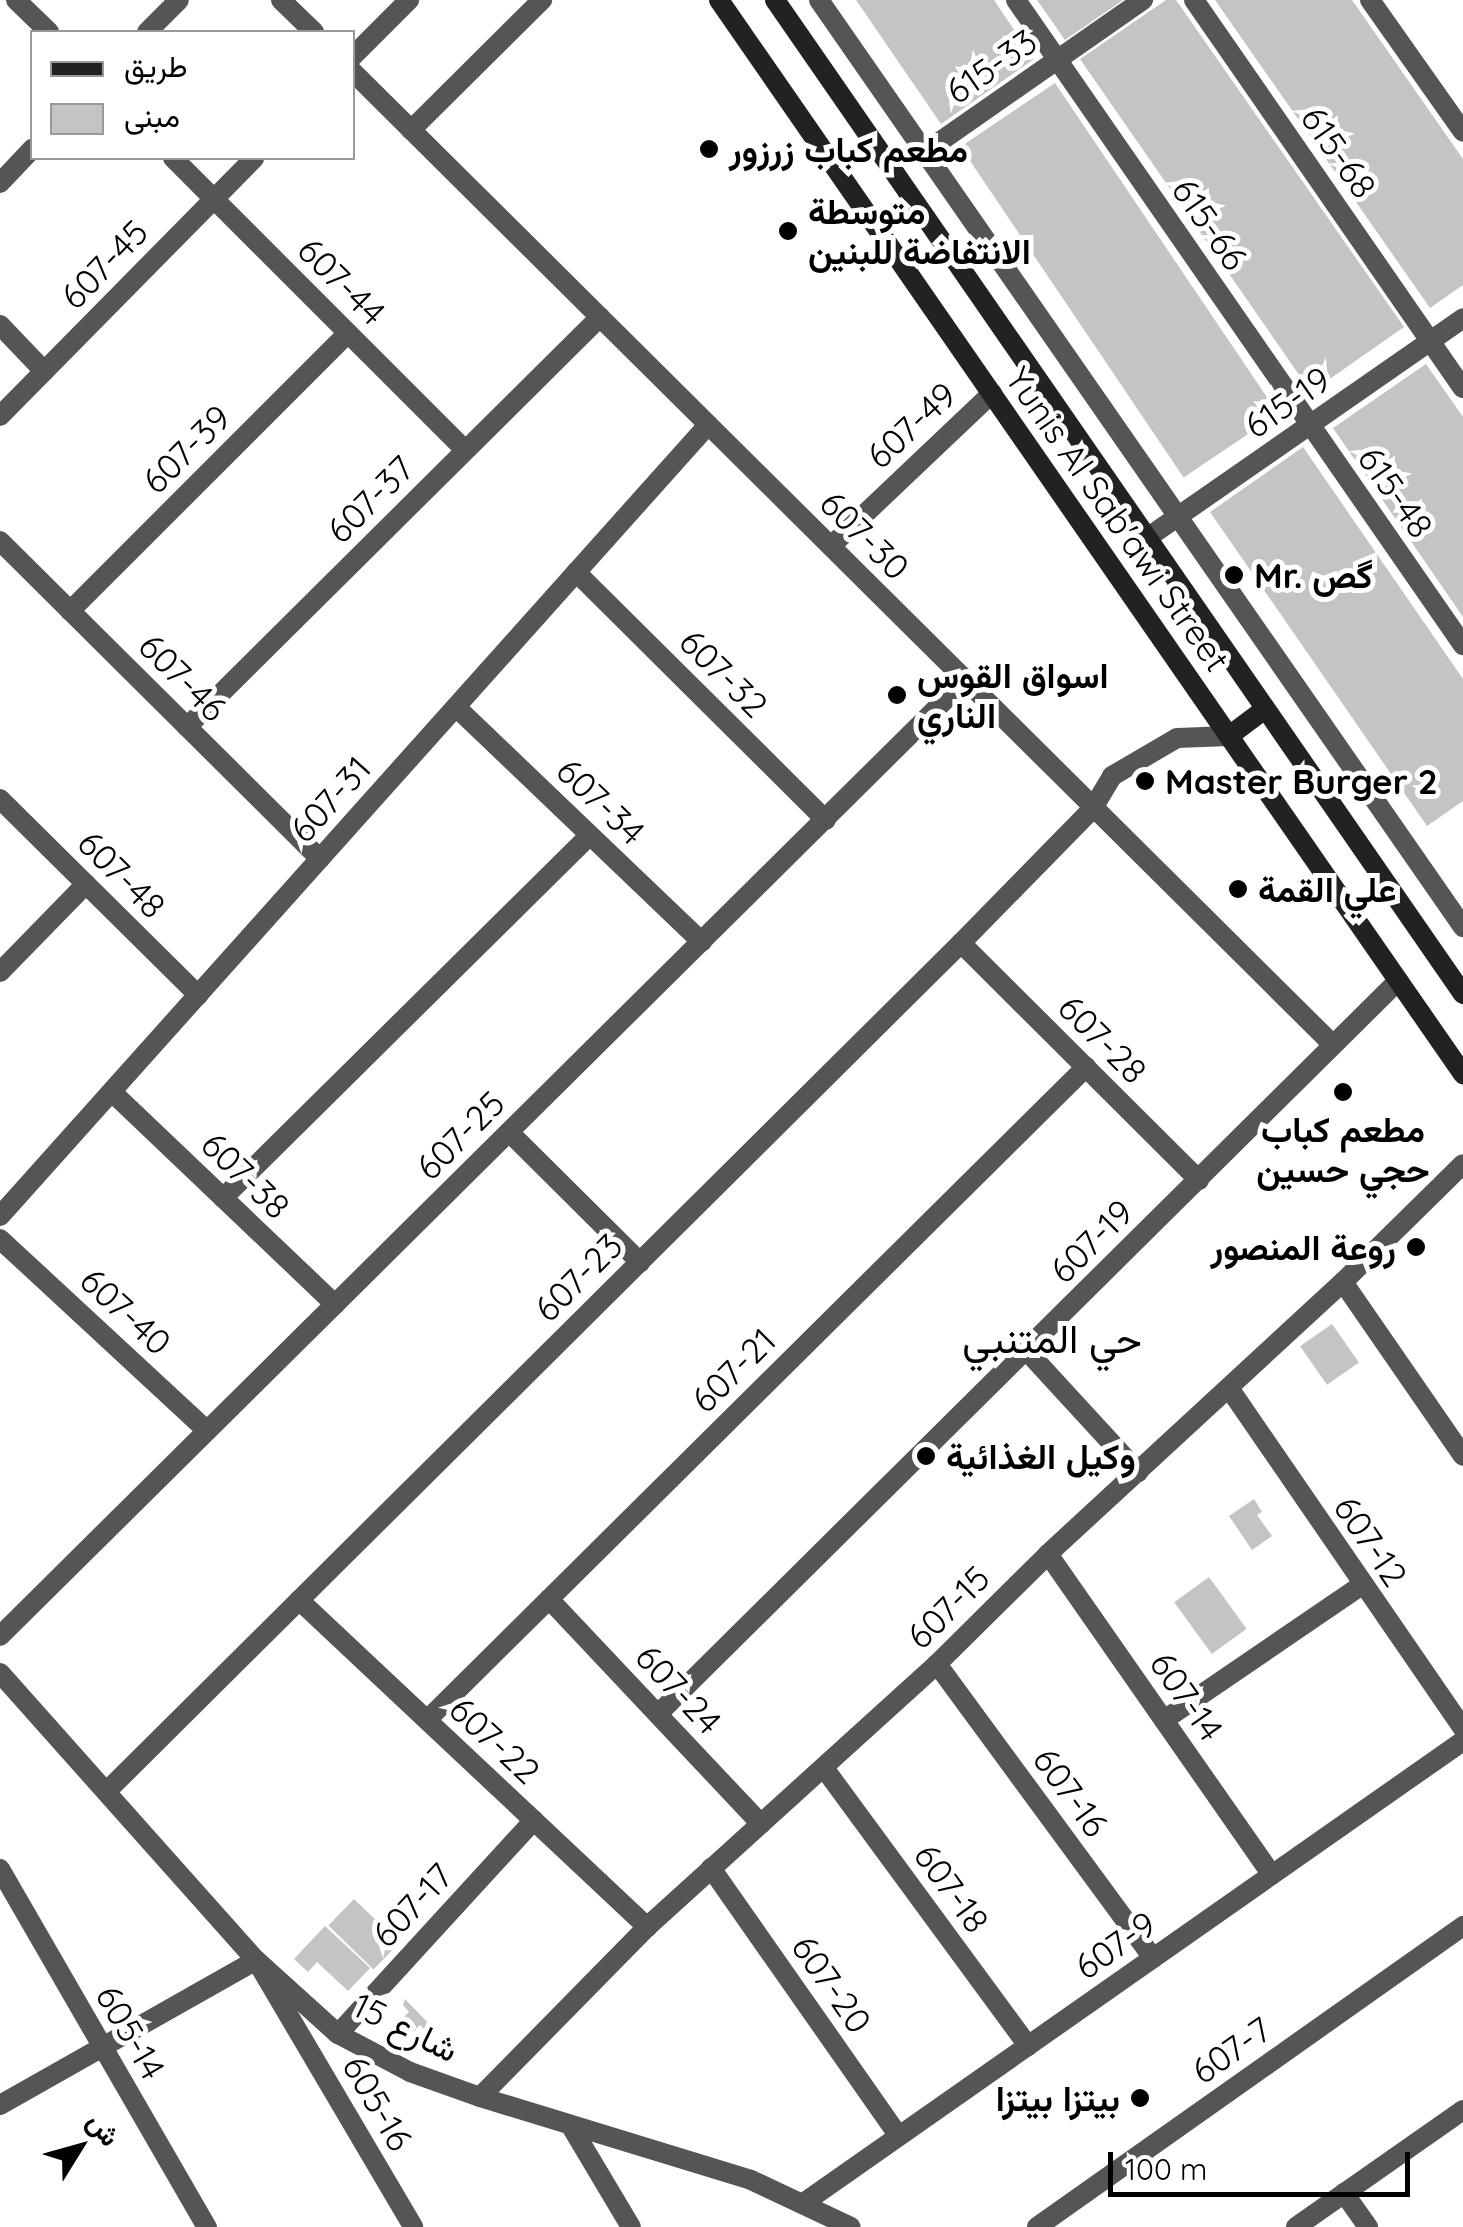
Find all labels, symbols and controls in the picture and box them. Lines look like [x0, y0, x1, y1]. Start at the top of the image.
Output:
street label: 615-33 [938, 20, 1044, 112]
legend [30, 30, 355, 160]
text: طريق [124, 47, 188, 85]
text: مبنى [124, 97, 180, 135]
street label: 615-68 [1293, 98, 1385, 206]
place label: مطعم كباب زرزور [729, 128, 968, 170]
marker: مطعم كباب زرزور [698, 138, 720, 160]
street label: 615-66 [1164, 170, 1256, 278]
place label: متوسطة الانتفاضة للبنين [808, 190, 1031, 272]
street label: 607-45 [52, 211, 156, 317]
marker: متوسطة الانتفاضة للبنين [777, 220, 799, 242]
street label: 607-44 [290, 229, 394, 333]
street label: 615-19 [1236, 358, 1338, 446]
street label: Yunis Al Sab'awi Street [997, 359, 1239, 679]
street label: 607-49 [858, 373, 964, 477]
street label: 607-39 [133, 396, 239, 502]
street label: 615-48 [1350, 438, 1442, 546]
street label: 607-37 [318, 447, 422, 551]
street label: 607-30 [812, 482, 918, 588]
place label: Mr. گص [1254, 554, 1373, 596]
marker: Mr. گص [1223, 564, 1245, 586]
street label: 607-32 [671, 620, 777, 726]
street label: 607-46 [130, 624, 236, 730]
place label: اسواق القوس الناري [917, 654, 1108, 736]
marker: اسواق القوس الناري [886, 684, 908, 706]
street label: 607-31 [281, 748, 379, 850]
street label: 607-34 [548, 749, 654, 853]
place label: Master Burger 2 [1165, 760, 1438, 802]
marker: Master Burger 2 [1134, 770, 1156, 792]
street label: 607-48 [69, 821, 175, 927]
place label: علي القمة [1258, 868, 1396, 910]
marker: علي القمة [1227, 878, 1249, 900]
street label: 607-28 [1050, 986, 1156, 1092]
marker: مطعم كباب حجي حسين [1332, 1081, 1354, 1103]
street label: 607-25 [407, 1082, 513, 1188]
place label: مطعم كباب حجي حسين [1256, 1108, 1430, 1190]
street label: 607-38 [193, 1123, 299, 1227]
street label: 607-19 [1041, 1191, 1141, 1291]
street label: 607-23 [525, 1224, 631, 1330]
place label: روعة المنصور [1211, 1226, 1396, 1268]
marker: روعة المنصور [1405, 1236, 1427, 1258]
street label: 607-40 [72, 1259, 180, 1363]
district label: حي المتنبي [962, 1314, 1142, 1362]
street label: 607-21 [682, 1319, 784, 1421]
place label: وكيل الغذائية [946, 1435, 1136, 1477]
marker: وكيل الغذائية [915, 1445, 937, 1467]
street label: 607-12 [1326, 1488, 1416, 1594]
street label: 607-15 [898, 1557, 998, 1657]
street label: 607-24 [627, 1636, 731, 1742]
street label: 607-14 [1142, 1644, 1232, 1748]
street label: 607-22 [441, 1688, 549, 1792]
street label: 607-16 [1025, 1739, 1117, 1845]
street label: 607-18 [906, 1835, 998, 1941]
street label: 607-17 [363, 1855, 461, 1955]
street label: 607-9 [1067, 1902, 1163, 1988]
street label: 607-20 [783, 1927, 881, 2041]
street label: 605-14 [87, 1978, 175, 2086]
street label: شارع 15 [346, 1984, 466, 2070]
street label: 607-7 [1183, 2008, 1279, 2092]
street label: 605-16 [334, 2048, 422, 2158]
place label: بيتزا بيتزا [996, 2077, 1120, 2119]
marker: بيتزا بيتزا [1129, 2087, 1151, 2109]
north arrow [30, 2097, 130, 2197]
text: ش [80, 2105, 128, 2153]
scale bar [1113, 2132, 1416, 2194]
text: 100 m [1125, 2150, 1207, 2188]

